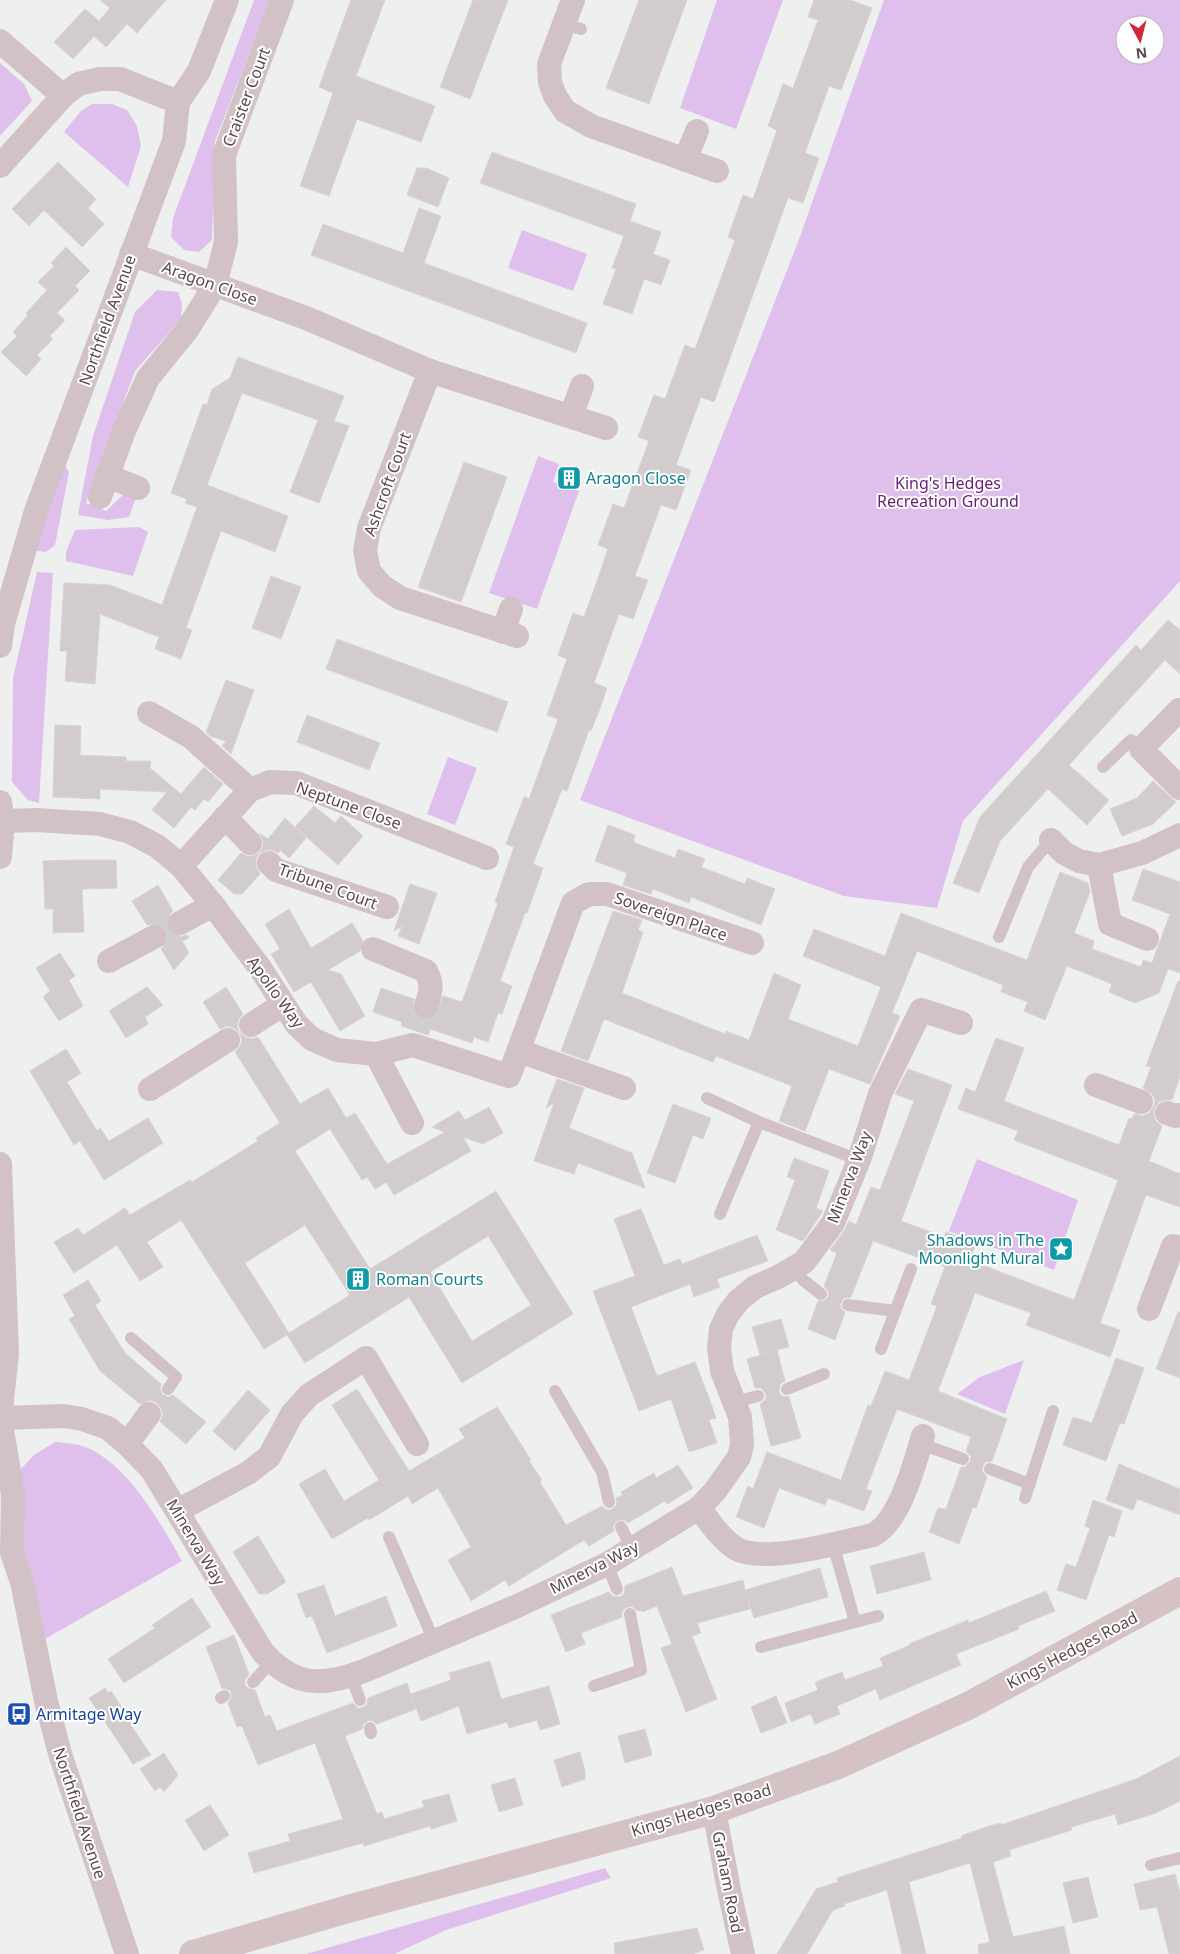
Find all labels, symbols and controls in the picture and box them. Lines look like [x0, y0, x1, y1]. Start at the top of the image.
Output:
north arrow [1115, 15, 1165, 65]
text: N [1135, 43, 1148, 64]
street label: Craister Court [217, 44, 275, 150]
street label: Northfield Avenue [73, 252, 141, 388]
street label: Aragon Close [159, 256, 261, 310]
street label: Ashcroft Court [358, 429, 416, 539]
building icon: Aragon Close [556, 465, 582, 491]
place label: Aragon Close [586, 467, 686, 489]
park label: King's Hedges Recreation Ground [877, 472, 1019, 512]
street label: Neptune Close [293, 776, 405, 834]
street label: Tribune Court [276, 858, 381, 914]
street label: Sovereign Place [612, 886, 730, 946]
street label: Apollo Way [243, 952, 310, 1033]
street label: Minerva Way [821, 1127, 877, 1226]
place label: Shadows in The Moonlight Mural [919, 1229, 1044, 1269]
place icon: Shadows in The Moonlight Mural [1048, 1236, 1074, 1262]
building icon: Roman Courts [345, 1266, 371, 1292]
place label: Roman Courts [376, 1268, 483, 1290]
street label: Minerva Way [162, 1495, 231, 1590]
street label: Minerva Way [546, 1535, 643, 1599]
street label: Kings Hedges Road [1003, 1606, 1141, 1694]
bus stop icon: Armitage Way [6, 1701, 32, 1727]
place label: Armitage Way [36, 1703, 142, 1725]
street label: Northfield Avenue [48, 1744, 112, 1882]
street label: Kings Hedges Road [628, 1778, 774, 1842]
street label: Graham Road [707, 1829, 749, 1935]

